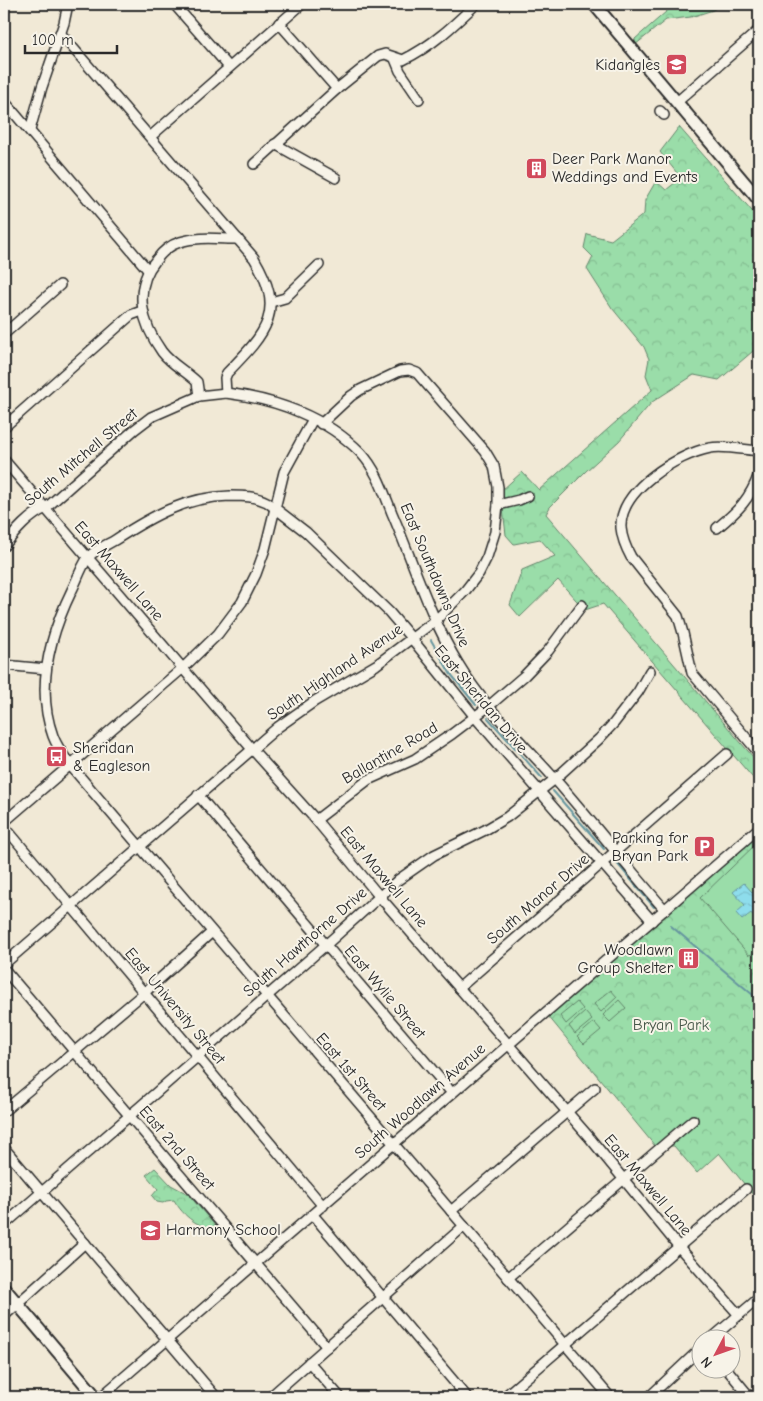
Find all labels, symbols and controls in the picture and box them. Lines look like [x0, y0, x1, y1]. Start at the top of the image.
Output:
scale bar [25, 22, 118, 54]
text: 100 m [32, 31, 74, 49]
school or university icon: Kidangles [664, 53, 688, 77]
place label: Kidangles [595, 56, 660, 74]
place label: Deer Park Manor Weddings and Events [552, 150, 698, 186]
building icon: Deer Park Manor Weddings and Events [524, 156, 548, 180]
street label: South Mitchell Street [21, 404, 141, 509]
street label: East Southdowns Drive [396, 500, 474, 650]
street label: East Maxwell Lane [71, 517, 167, 625]
street label: South Highland Avenue [264, 620, 406, 724]
street label: East Sheridan Drive [431, 641, 531, 757]
street label: Ballantine Road [339, 718, 441, 788]
place label: Sheridan & Eagleson [73, 739, 150, 775]
bus stop icon: Sheridan & Eagleson [45, 745, 69, 769]
street label: East Maxwell Lane [337, 823, 431, 931]
place label: Parking for Bryan Park [612, 829, 689, 865]
parking icon: Parking for Bryan Park [692, 835, 716, 859]
street label: South Manor Drive [483, 850, 593, 948]
street label: South Hawthorne Drive [239, 883, 371, 1001]
place label: Woodlawn Group Shelter [578, 941, 674, 977]
street label: East Wylie Street [341, 942, 429, 1043]
street label: East University Street [121, 944, 229, 1068]
building icon: Woodlawn Group Shelter [677, 947, 701, 971]
park label: Bryan Park [633, 1016, 709, 1034]
street label: East 1st Street [312, 1029, 390, 1115]
street label: South Woodlawn Avenue [351, 1039, 489, 1163]
street label: East 2nd Street [136, 1102, 219, 1194]
street label: East Maxwell Lane [601, 1131, 695, 1239]
school or university icon: Harmony School [138, 1218, 162, 1242]
place label: Harmony School [166, 1221, 281, 1239]
north arrow [690, 1328, 740, 1378]
text: N [697, 1353, 716, 1371]

